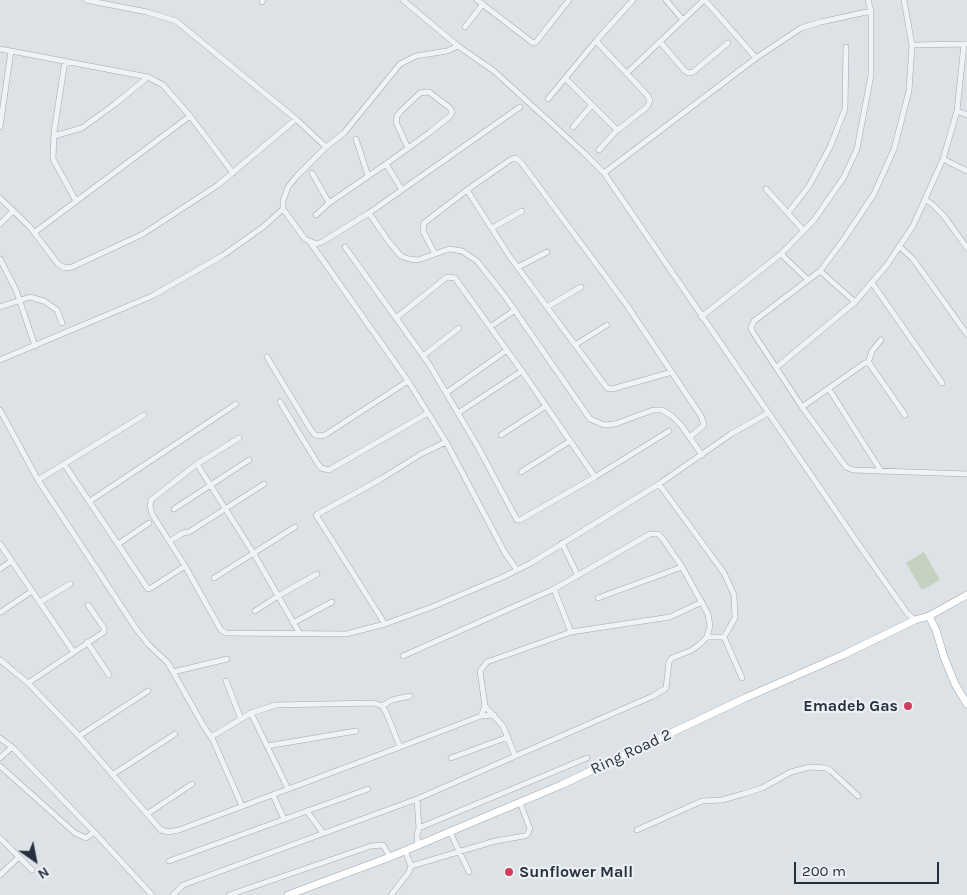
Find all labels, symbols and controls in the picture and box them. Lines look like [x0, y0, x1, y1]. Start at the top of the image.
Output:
place label: Emadeb Gas [803, 696, 898, 716]
marker: Emadeb Gas [902, 700, 914, 712]
street label: Ring Road 2 [588, 725, 674, 779]
north arrow [10, 835, 60, 885]
scale bar [797, 852, 942, 884]
place label: Sunflower Mall [519, 862, 633, 882]
text: 200 m [802, 862, 846, 880]
text: N [35, 863, 52, 883]
marker: Sunflower Mall [503, 866, 515, 878]

